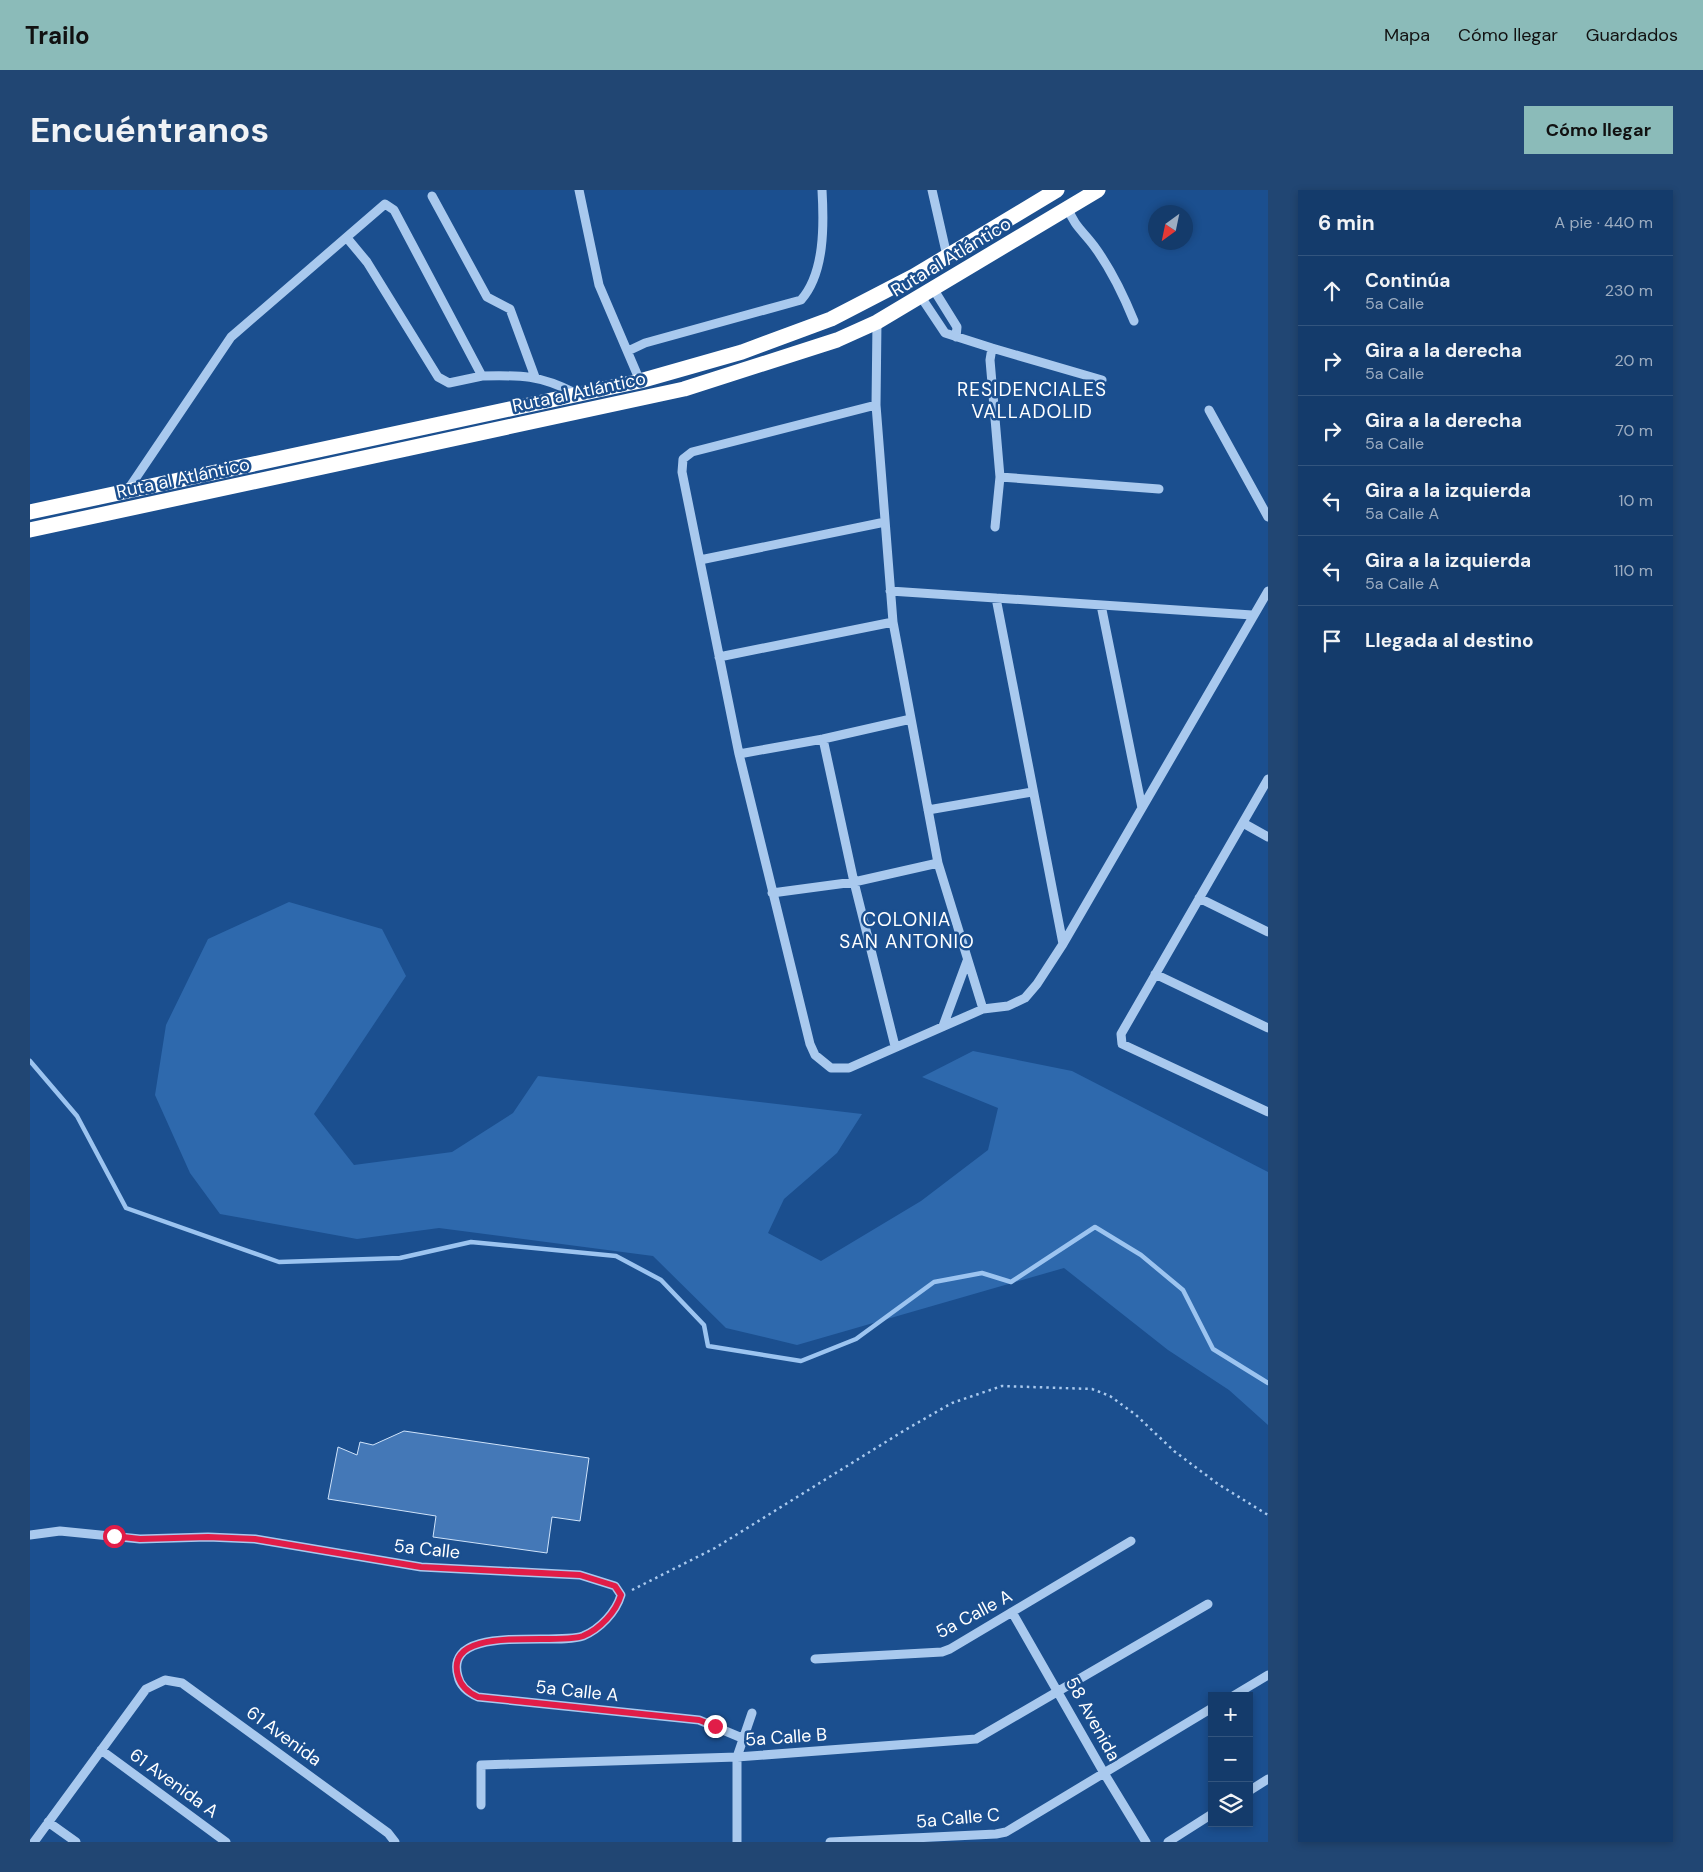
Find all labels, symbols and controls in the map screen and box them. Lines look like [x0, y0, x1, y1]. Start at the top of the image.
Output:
text: Trailo [25, 20, 90, 51]
text: Mapa [1384, 23, 1430, 47]
text: Cómo llegar [1458, 23, 1558, 47]
text: Guardados [1586, 23, 1678, 47]
button: Cómo llegar [1524, 106, 1673, 154]
text: Encuéntranos [30, 107, 269, 153]
north arrow [1148, 205, 1193, 250]
text: 6 min [1318, 209, 1375, 237]
street label: Ruta al Atlántico [887, 212, 1015, 302]
text: A pie · 440 m [1555, 212, 1653, 233]
text: Continúa [1365, 268, 1450, 293]
icon: ahead [1318, 277, 1346, 305]
text: 230 m [1605, 280, 1653, 301]
text: 5a Calle [1365, 293, 1424, 314]
text: Gira a la derecha [1365, 338, 1522, 363]
icon: right [1318, 347, 1346, 375]
text: 20 m [1614, 350, 1653, 371]
text: 5a Calle [1365, 363, 1424, 384]
street label: Ruta al Atlántico [510, 366, 648, 418]
district label: RESIDENCIALES VALLADOLID [957, 377, 1107, 424]
text: Gira a la derecha [1365, 408, 1522, 433]
icon: right [1318, 417, 1346, 445]
text: 70 m [1615, 420, 1653, 441]
text: 5a Calle [1365, 433, 1424, 454]
street label: Ruta al Atlántico [114, 452, 252, 504]
text: Gira a la izquierda [1365, 478, 1531, 503]
icon: left [1318, 487, 1346, 515]
text: 10 m [1619, 490, 1653, 511]
text: 5a Calle A [1365, 503, 1439, 524]
text: Gira a la izquierda [1365, 548, 1531, 573]
icon: left [1318, 557, 1346, 585]
text: 110 m [1614, 560, 1653, 581]
text: 5a Calle A [1365, 573, 1439, 594]
icon: arrive [1318, 627, 1346, 655]
text: Llegada al destino [1365, 628, 1534, 653]
district label: COLONIA SAN ANTONIO [839, 907, 975, 954]
route start [103, 1525, 126, 1548]
street label: 5a Calle [393, 1534, 461, 1564]
street label: 5a Calle A [932, 1584, 1016, 1644]
street label: 58 Avenida [1060, 1673, 1126, 1765]
street label: 5a Calle A [534, 1675, 620, 1707]
map controls [1208, 1692, 1253, 1827]
button: + [1208, 1692, 1253, 1737]
street label: 61 Avenida [241, 1701, 327, 1771]
route end [704, 1715, 727, 1738]
street label: 5a Calle B [744, 1722, 828, 1752]
button: − [1208, 1737, 1253, 1782]
street label: 61 Avenida A [125, 1743, 223, 1823]
button: layers [1208, 1782, 1253, 1827]
street label: 5a Calle C [915, 1802, 1001, 1834]

